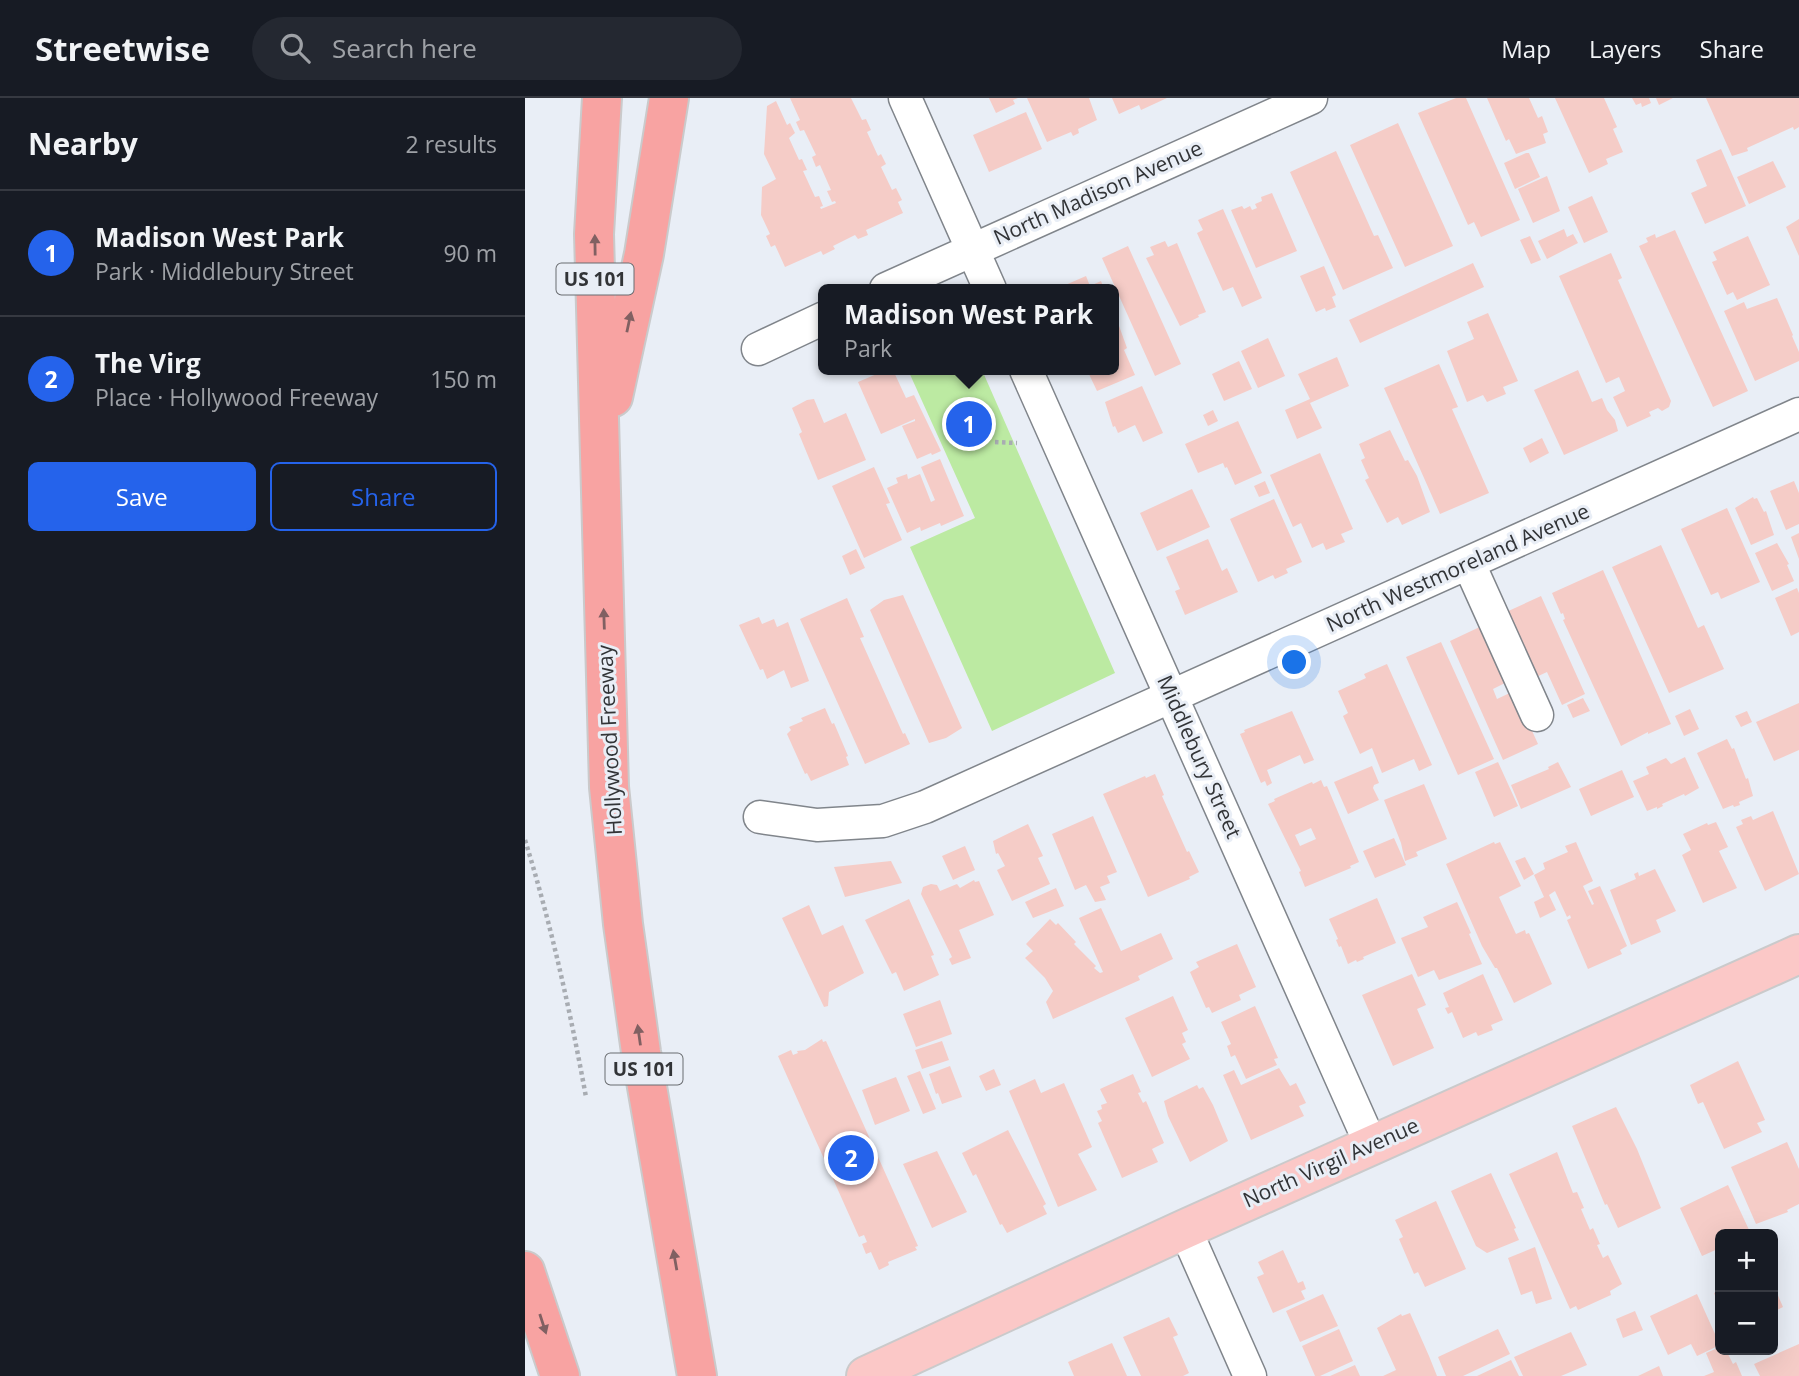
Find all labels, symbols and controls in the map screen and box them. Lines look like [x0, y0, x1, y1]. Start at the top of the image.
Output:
search box [252, 17, 742, 80]
text: Streetwise [35, 26, 210, 71]
icon: search [276, 29, 314, 67]
text: Search here [332, 30, 477, 66]
text: Map [1501, 32, 1551, 65]
text: Layers [1589, 32, 1662, 65]
text: Share [1700, 32, 1764, 65]
text: Nearby [28, 123, 138, 164]
text: 2 results [406, 128, 497, 160]
street label: North Madison Avenue [989, 133, 1206, 251]
text: Madison West Park [95, 219, 344, 255]
one-way arrow [589, 234, 600, 256]
text: 1 [44, 237, 58, 269]
text: 90 m [443, 237, 497, 269]
text: Park · Middlebury Street [95, 255, 354, 287]
road number: US 101 [557, 264, 633, 294]
popup [818, 284, 1119, 375]
text: Madison West Park [844, 296, 1093, 332]
one-way arrow [624, 311, 635, 333]
text: Park [844, 332, 892, 364]
text: The Virg [95, 345, 201, 381]
text: 2 [44, 363, 58, 395]
text: 150 m [430, 363, 497, 395]
text: Place · Hollywood Freeway [95, 381, 378, 413]
pin: 1 [946, 398, 992, 450]
button: Save [28, 462, 256, 531]
button: Share [270, 462, 497, 531]
street label: North Westmoreland Avenue [1322, 496, 1594, 638]
one-way arrow [599, 608, 610, 630]
street label: Hollywood Freeway [590, 644, 628, 836]
your location [1277, 645, 1311, 679]
street label: Middlebury Street [1151, 671, 1248, 843]
one-way arrow [633, 1024, 644, 1046]
road number: US 101 [605, 1054, 683, 1085]
street label: North Virgil Avenue [1238, 1111, 1423, 1213]
pin: 2 [828, 1132, 874, 1184]
map controls [1715, 1229, 1778, 1355]
button: + [1715, 1229, 1778, 1292]
one-way arrow [670, 1249, 681, 1271]
button: − [1715, 1292, 1778, 1355]
one-way arrow [538, 1313, 548, 1334]

